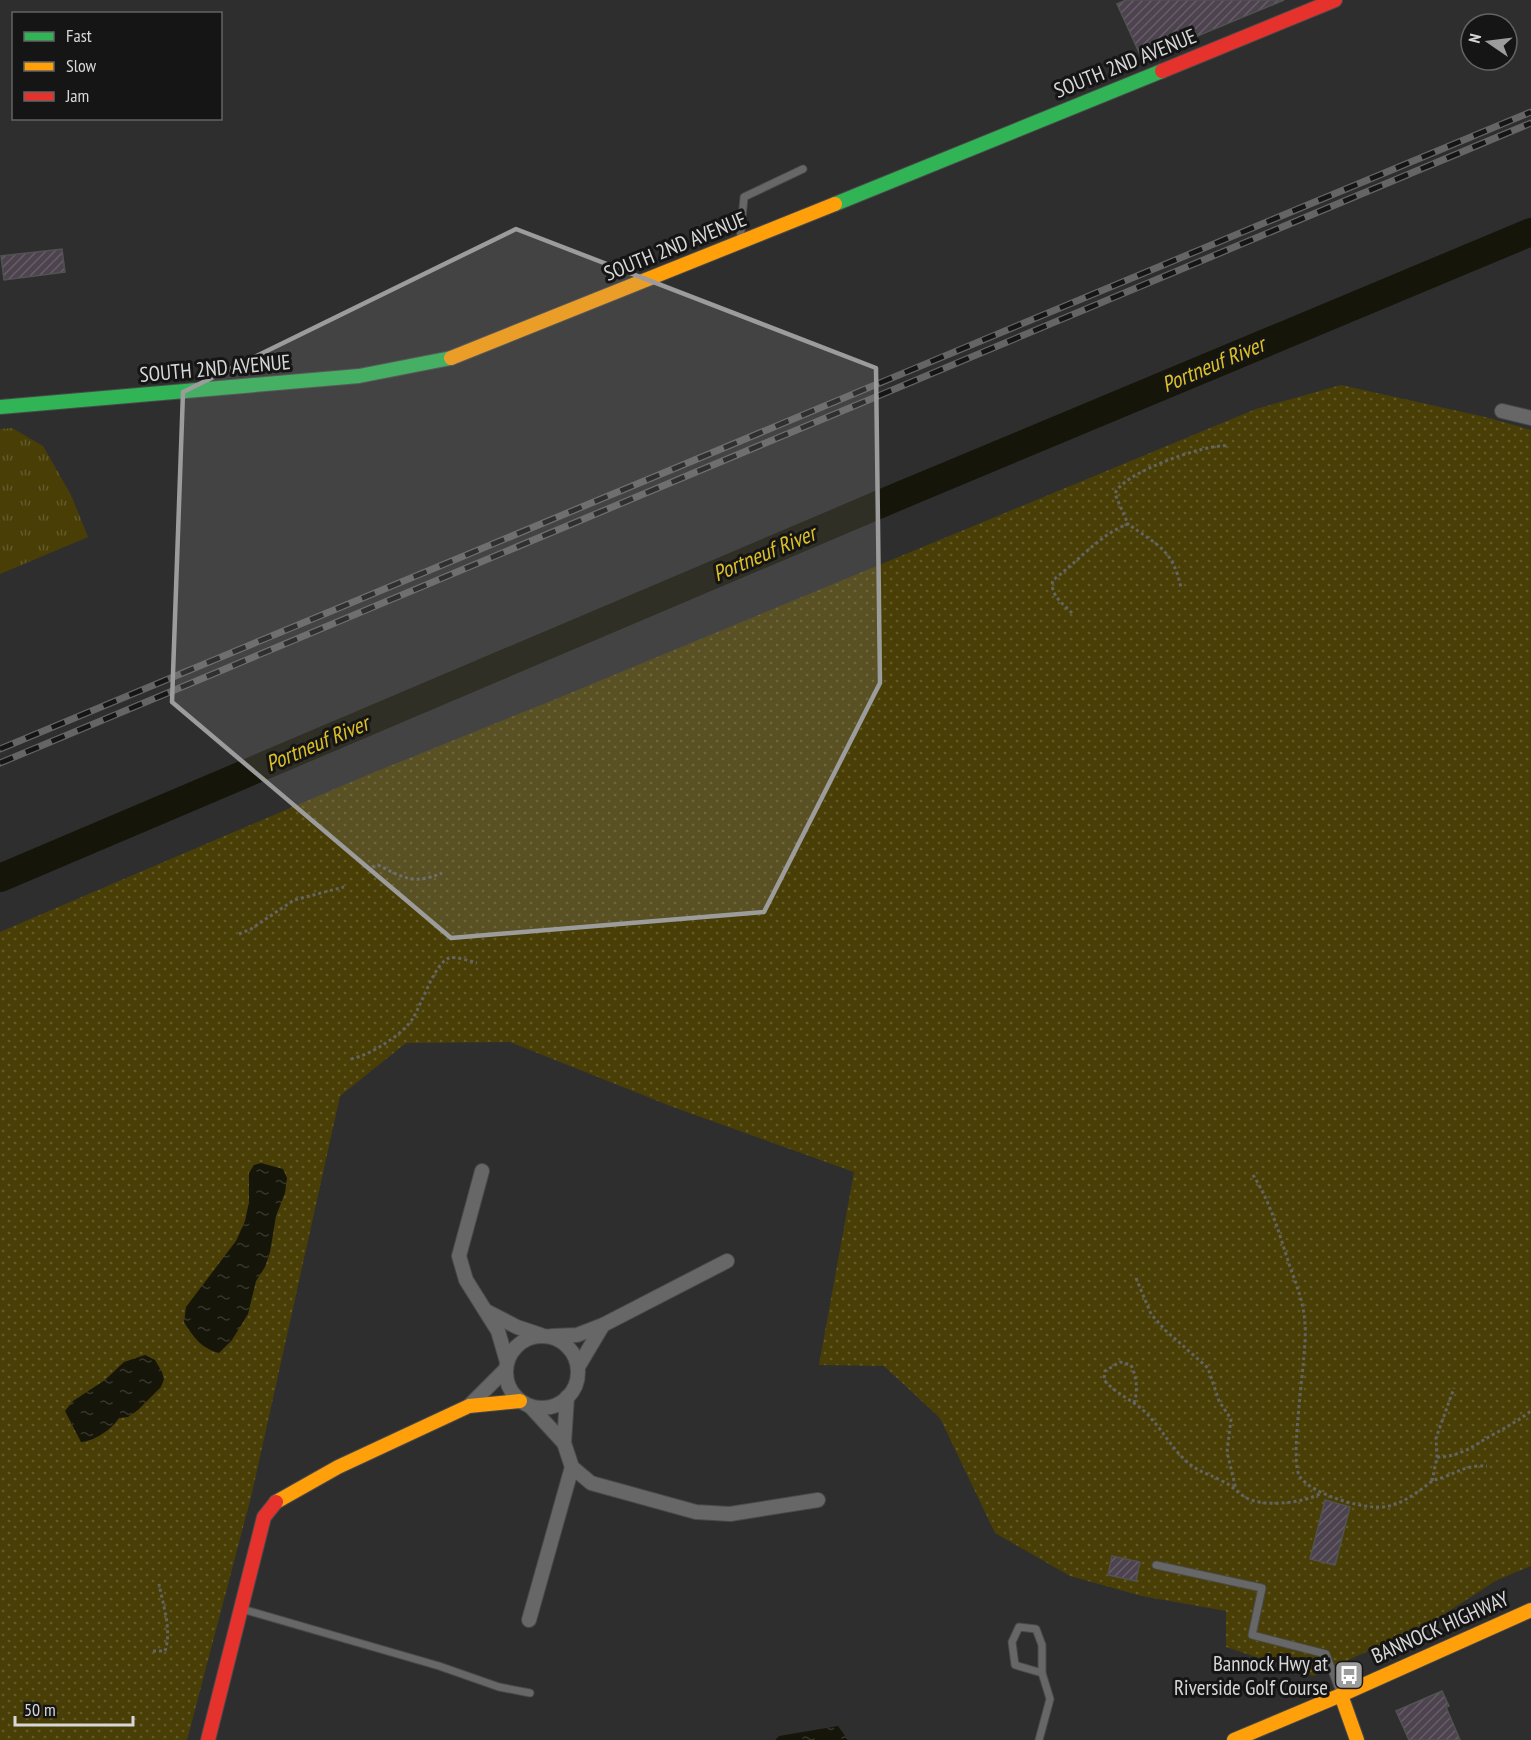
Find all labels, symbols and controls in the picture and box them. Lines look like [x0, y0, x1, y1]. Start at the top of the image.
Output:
legend [12, 12, 222, 120]
north arrow [1459, 12, 1519, 72]
street label: SOUTH 2ND AVENUE [1050, 22, 1200, 104]
text: Fast [66, 24, 92, 47]
text: N [1464, 32, 1485, 45]
text: Slow [66, 54, 97, 77]
text: Jam [65, 84, 89, 107]
street label: SOUTH 2ND AVENUE [600, 205, 750, 287]
water label: Portneuf River [1157, 329, 1271, 398]
street label: SOUTH 2ND AVENUE [138, 348, 292, 388]
water label: Portneuf River [708, 518, 822, 587]
water label: Portneuf River [261, 708, 375, 777]
street label: BANNOCK HIGHWAY [1367, 1584, 1513, 1669]
place label: Bannock Hwy at Riverside Golf Course [1174, 1650, 1328, 1701]
bus stop icon: Bannock Hwy at Riverside Golf Course [1333, 1659, 1365, 1691]
scale bar [15, 1689, 134, 1727]
text: 50 m [24, 1698, 56, 1721]

